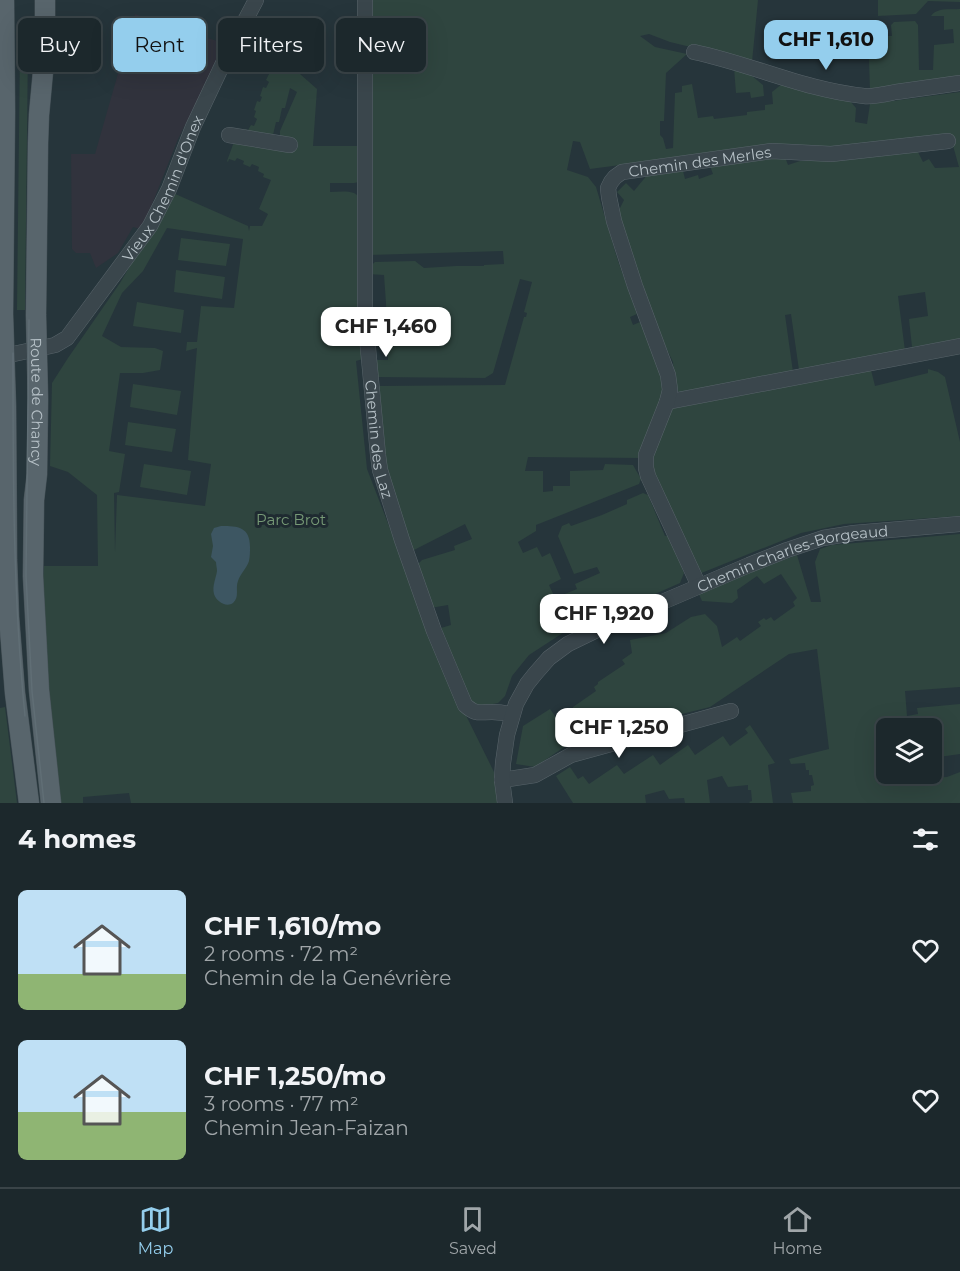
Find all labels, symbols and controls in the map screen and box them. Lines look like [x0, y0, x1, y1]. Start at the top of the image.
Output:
chip: Buy [18, 18, 101, 72]
chip: Rent [113, 18, 206, 72]
chip: Filters [218, 18, 324, 72]
chip: New [336, 18, 426, 72]
pin: CHF 1,610 [757, 20, 895, 71]
text: CHF 1,610 [778, 27, 874, 51]
street label: Vieux Chemin d'Onex [118, 112, 207, 265]
street label: Chemin des Merles [627, 142, 772, 181]
pin: CHF 1,460 [317, 307, 455, 358]
text: CHF 1,460 [335, 314, 437, 338]
street label: Route de Chancy [27, 337, 48, 467]
street label: Chemin des Laz [362, 379, 398, 501]
park label: Parc Brot [256, 510, 326, 529]
street label: Chemin Charles-Borgeaud [694, 521, 889, 596]
pin: CHF 1,920 [535, 594, 673, 645]
text: CHF 1,920 [554, 601, 654, 625]
pin: CHF 1,250 [550, 708, 688, 759]
text: CHF 1,250 [569, 715, 669, 739]
map controls [876, 718, 942, 784]
button: layers [876, 718, 942, 784]
text: 4 homes [18, 823, 136, 855]
icon: filters [909, 823, 942, 856]
text: CHF 1,610/mo [204, 910, 381, 942]
icon: home [66, 914, 138, 986]
icon: heart [909, 934, 942, 967]
text: 2 rooms · 72 m² [204, 942, 358, 966]
text: Chemin de la Genévrière [204, 966, 451, 990]
text: CHF 1,250/mo [204, 1060, 386, 1092]
icon: home [66, 1064, 138, 1136]
icon: heart [909, 1084, 942, 1117]
text: 3 rooms · 77 m² [204, 1092, 359, 1116]
text: Chemin Jean-Faizan [204, 1116, 409, 1140]
tab: Map [138, 1203, 173, 1258]
tab: Saved [449, 1203, 497, 1258]
tab: Home [773, 1203, 822, 1258]

